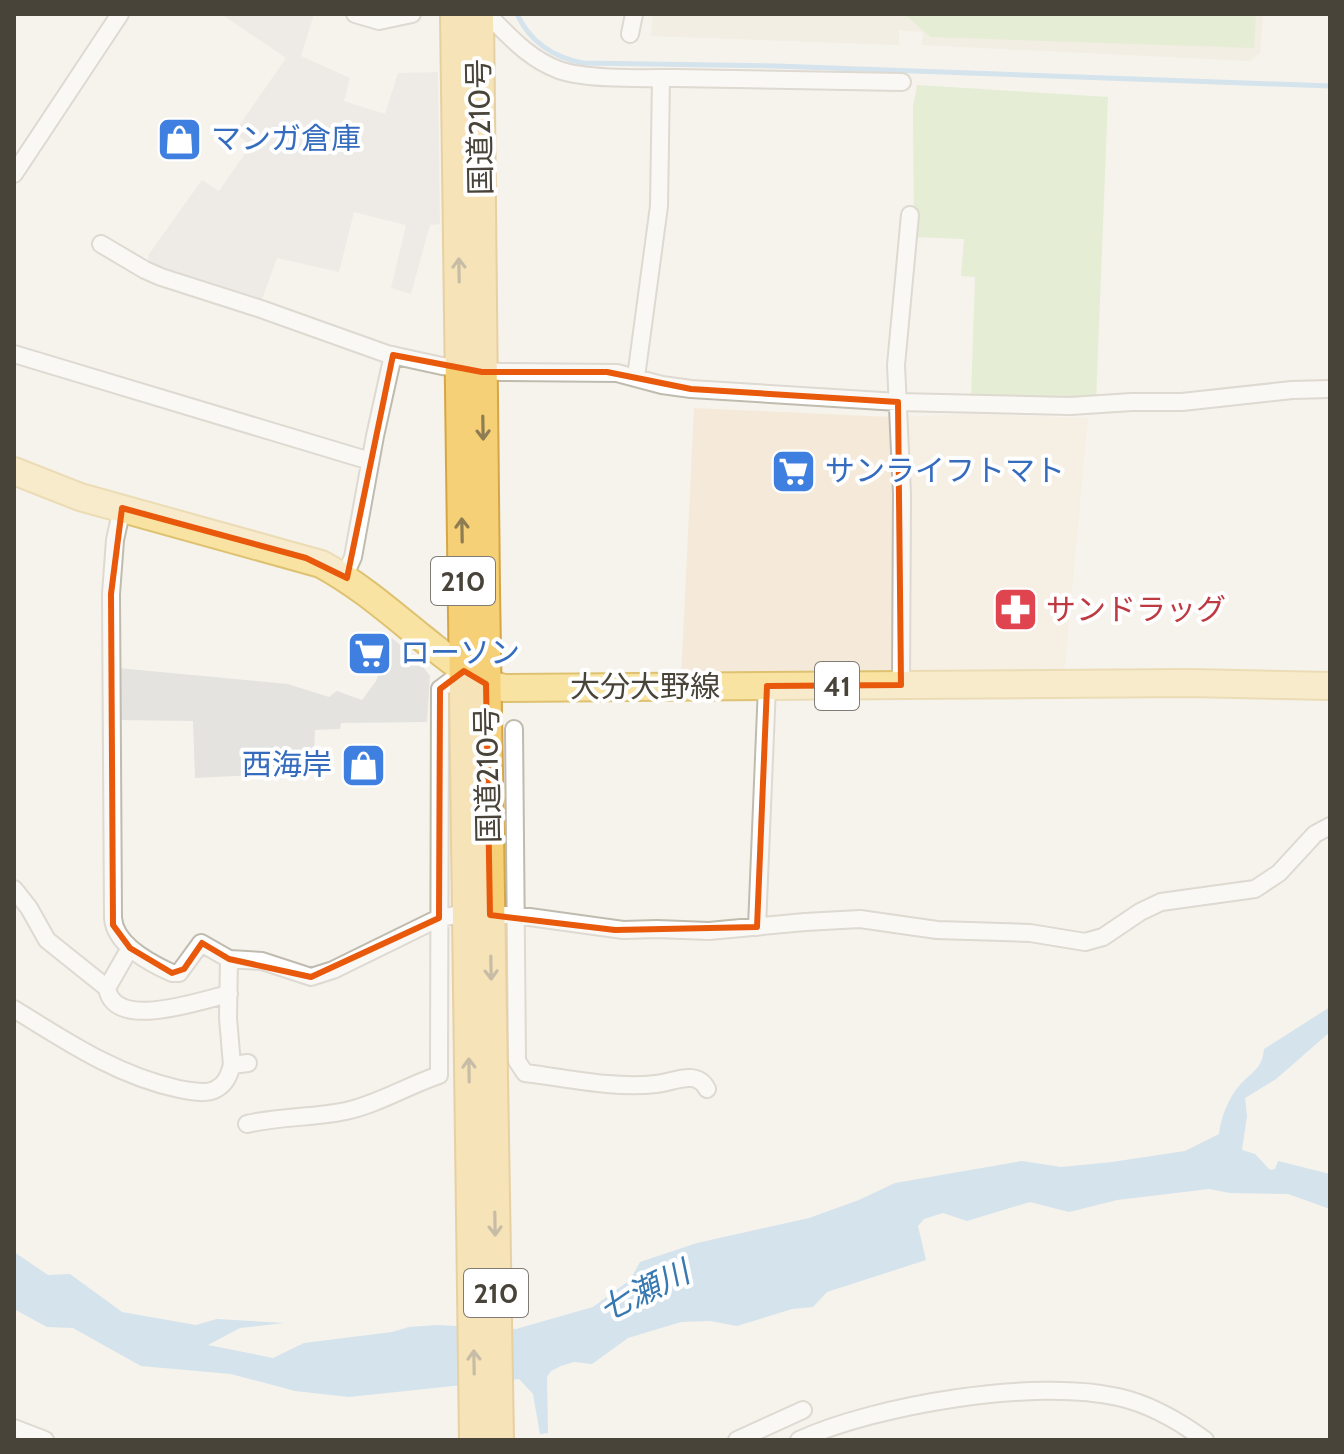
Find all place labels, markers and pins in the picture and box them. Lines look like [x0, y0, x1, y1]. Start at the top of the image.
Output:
shop icon: マンガ倉庫 [156, 115, 204, 163]
place label: マンガ倉庫 [211, 120, 361, 157]
supermarket icon: サンライフトマト [770, 447, 818, 495]
place label: サンライフトマト [825, 452, 1065, 489]
pharmacy icon: サンドラッグ [991, 586, 1039, 634]
place label: サンドラッグ [1046, 591, 1226, 628]
supermarket icon: ローソン [345, 629, 393, 677]
place label: ローソン [400, 634, 520, 671]
shop icon: 西海岸 [339, 741, 387, 789]
place label: 西海岸 [242, 746, 332, 783]

